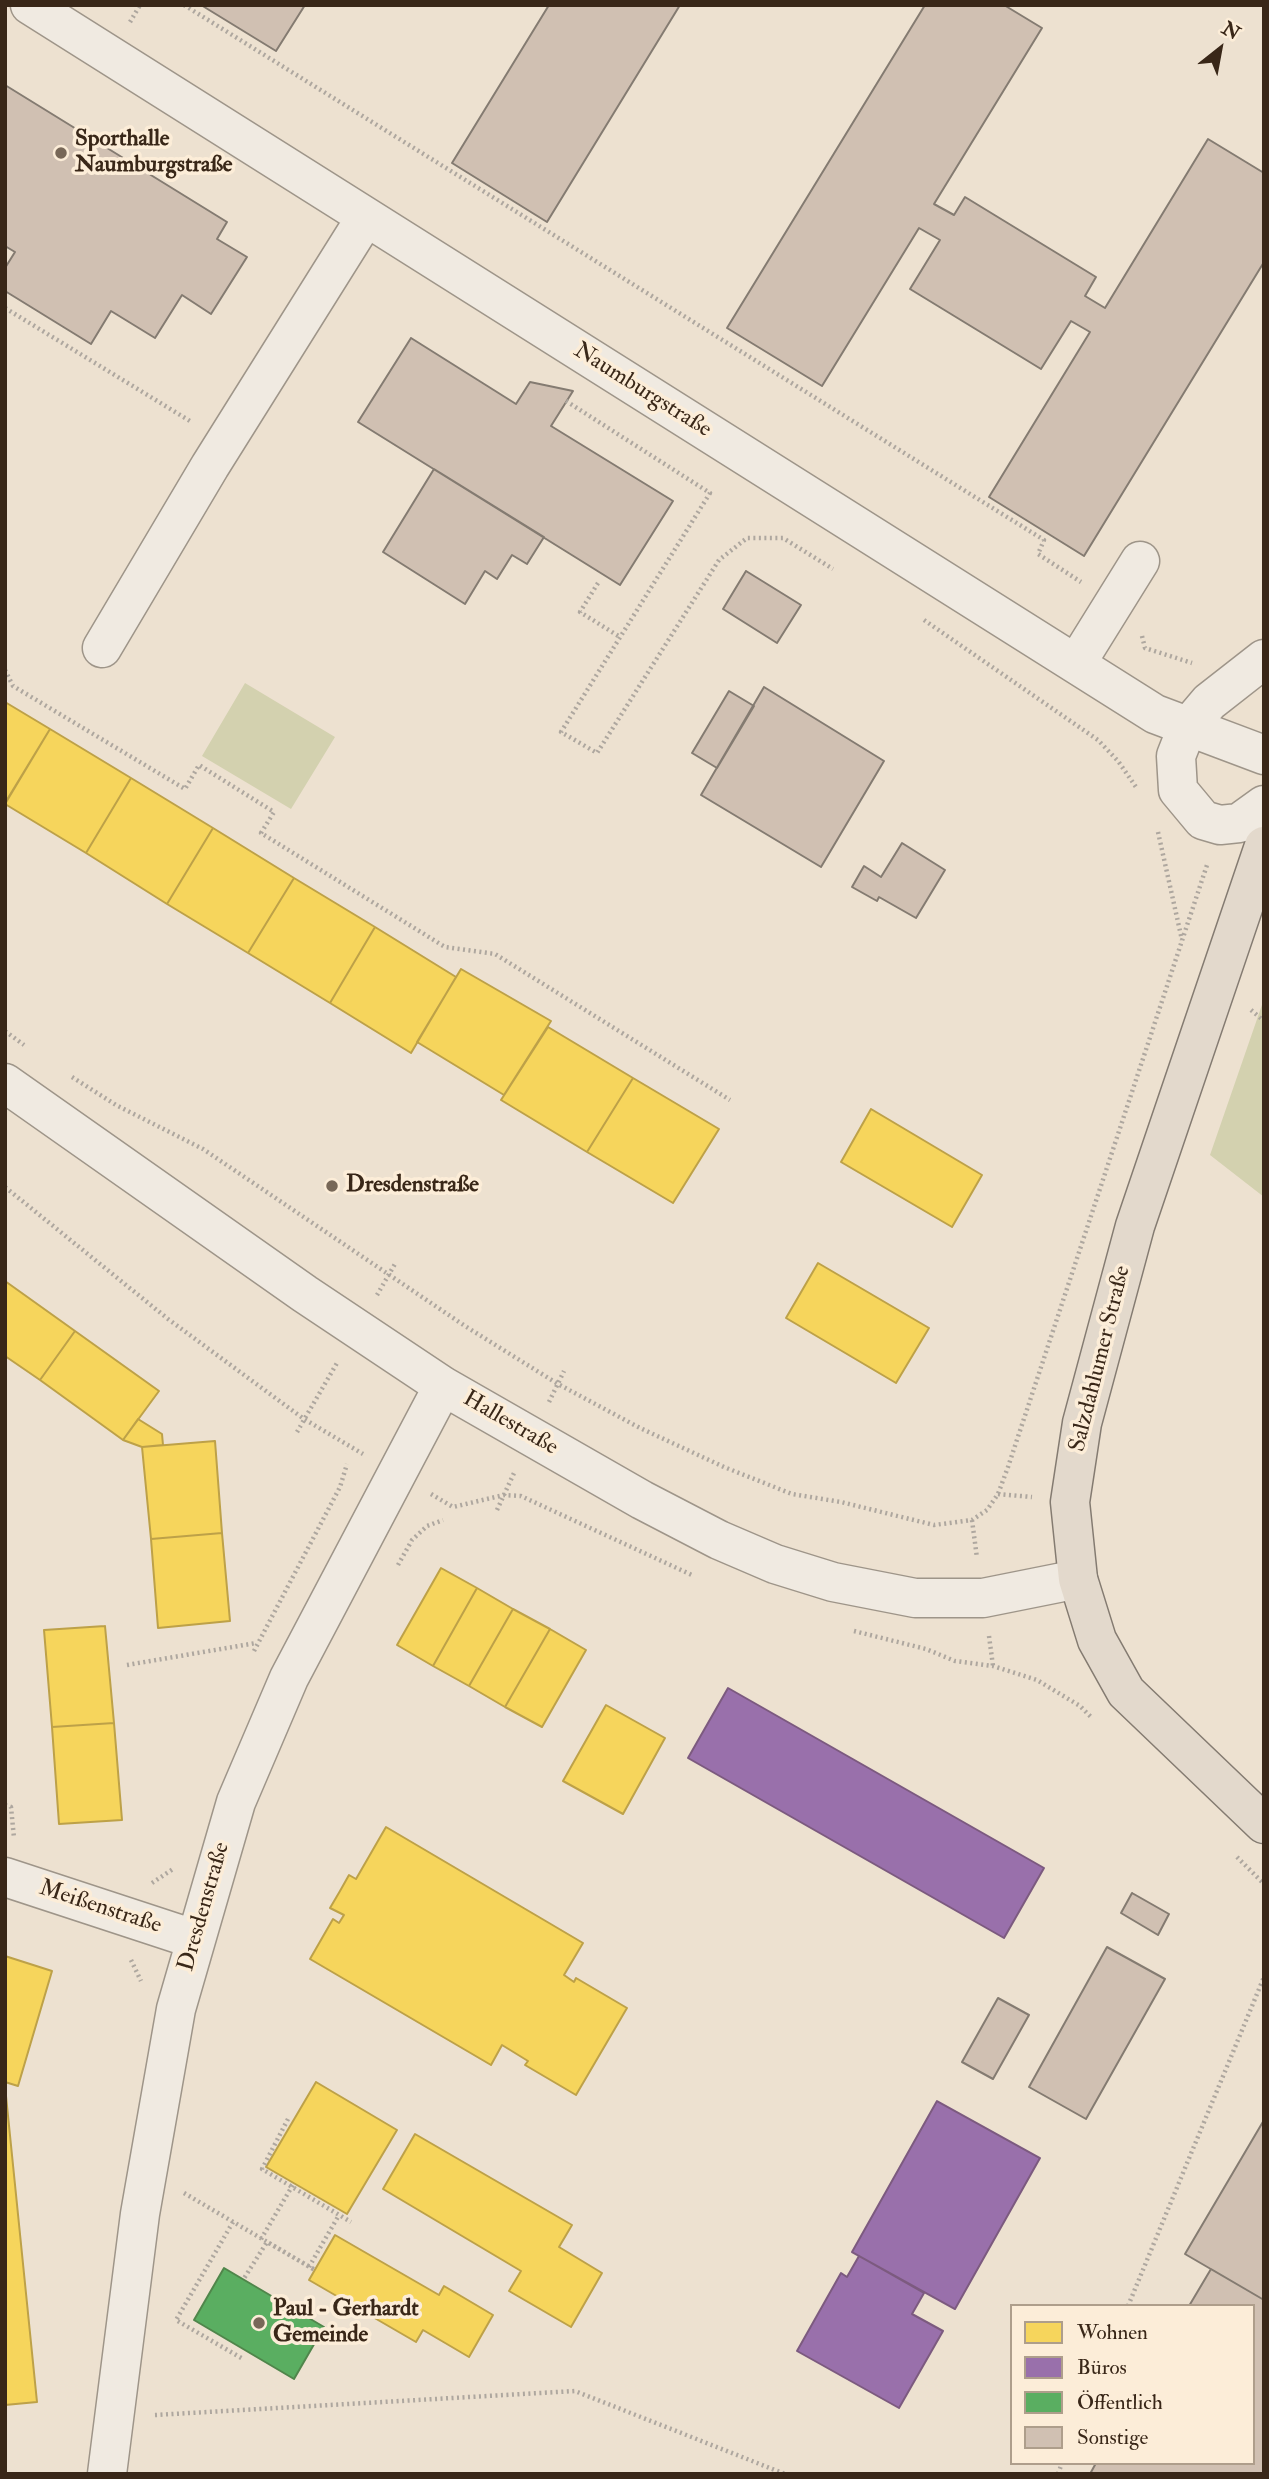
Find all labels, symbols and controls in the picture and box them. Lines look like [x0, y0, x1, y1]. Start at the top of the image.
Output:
north arrow [1185, 14, 1255, 84]
text: N [1217, 16, 1244, 46]
place label: Sporthalle Naumburgstraße [75, 126, 232, 180]
marker: Sporthalle Naumburgstraße [53, 145, 69, 161]
street label: Naumburgstraße [568, 338, 716, 444]
place label: Dresdenstraße [346, 1172, 479, 1200]
marker: Dresdenstraße [324, 1178, 340, 1194]
street label: Salzdahlumer Straße [1065, 1263, 1137, 1455]
street label: Hallestraße [458, 1386, 562, 1462]
street label: Dresdenstraße [173, 1839, 237, 1975]
street label: Meißenstraße [35, 1875, 165, 1941]
place label: Paul - Gerhardt Gemeinde [273, 2296, 419, 2350]
legend [1010, 2304, 1255, 2465]
marker: Paul - Gerhardt Gemeinde [251, 2315, 267, 2331]
text: Wohnen [1077, 2319, 1148, 2346]
text: Büros [1077, 2354, 1127, 2381]
text: Öffentlich [1077, 2389, 1163, 2416]
text: Sonstige [1077, 2424, 1148, 2451]

